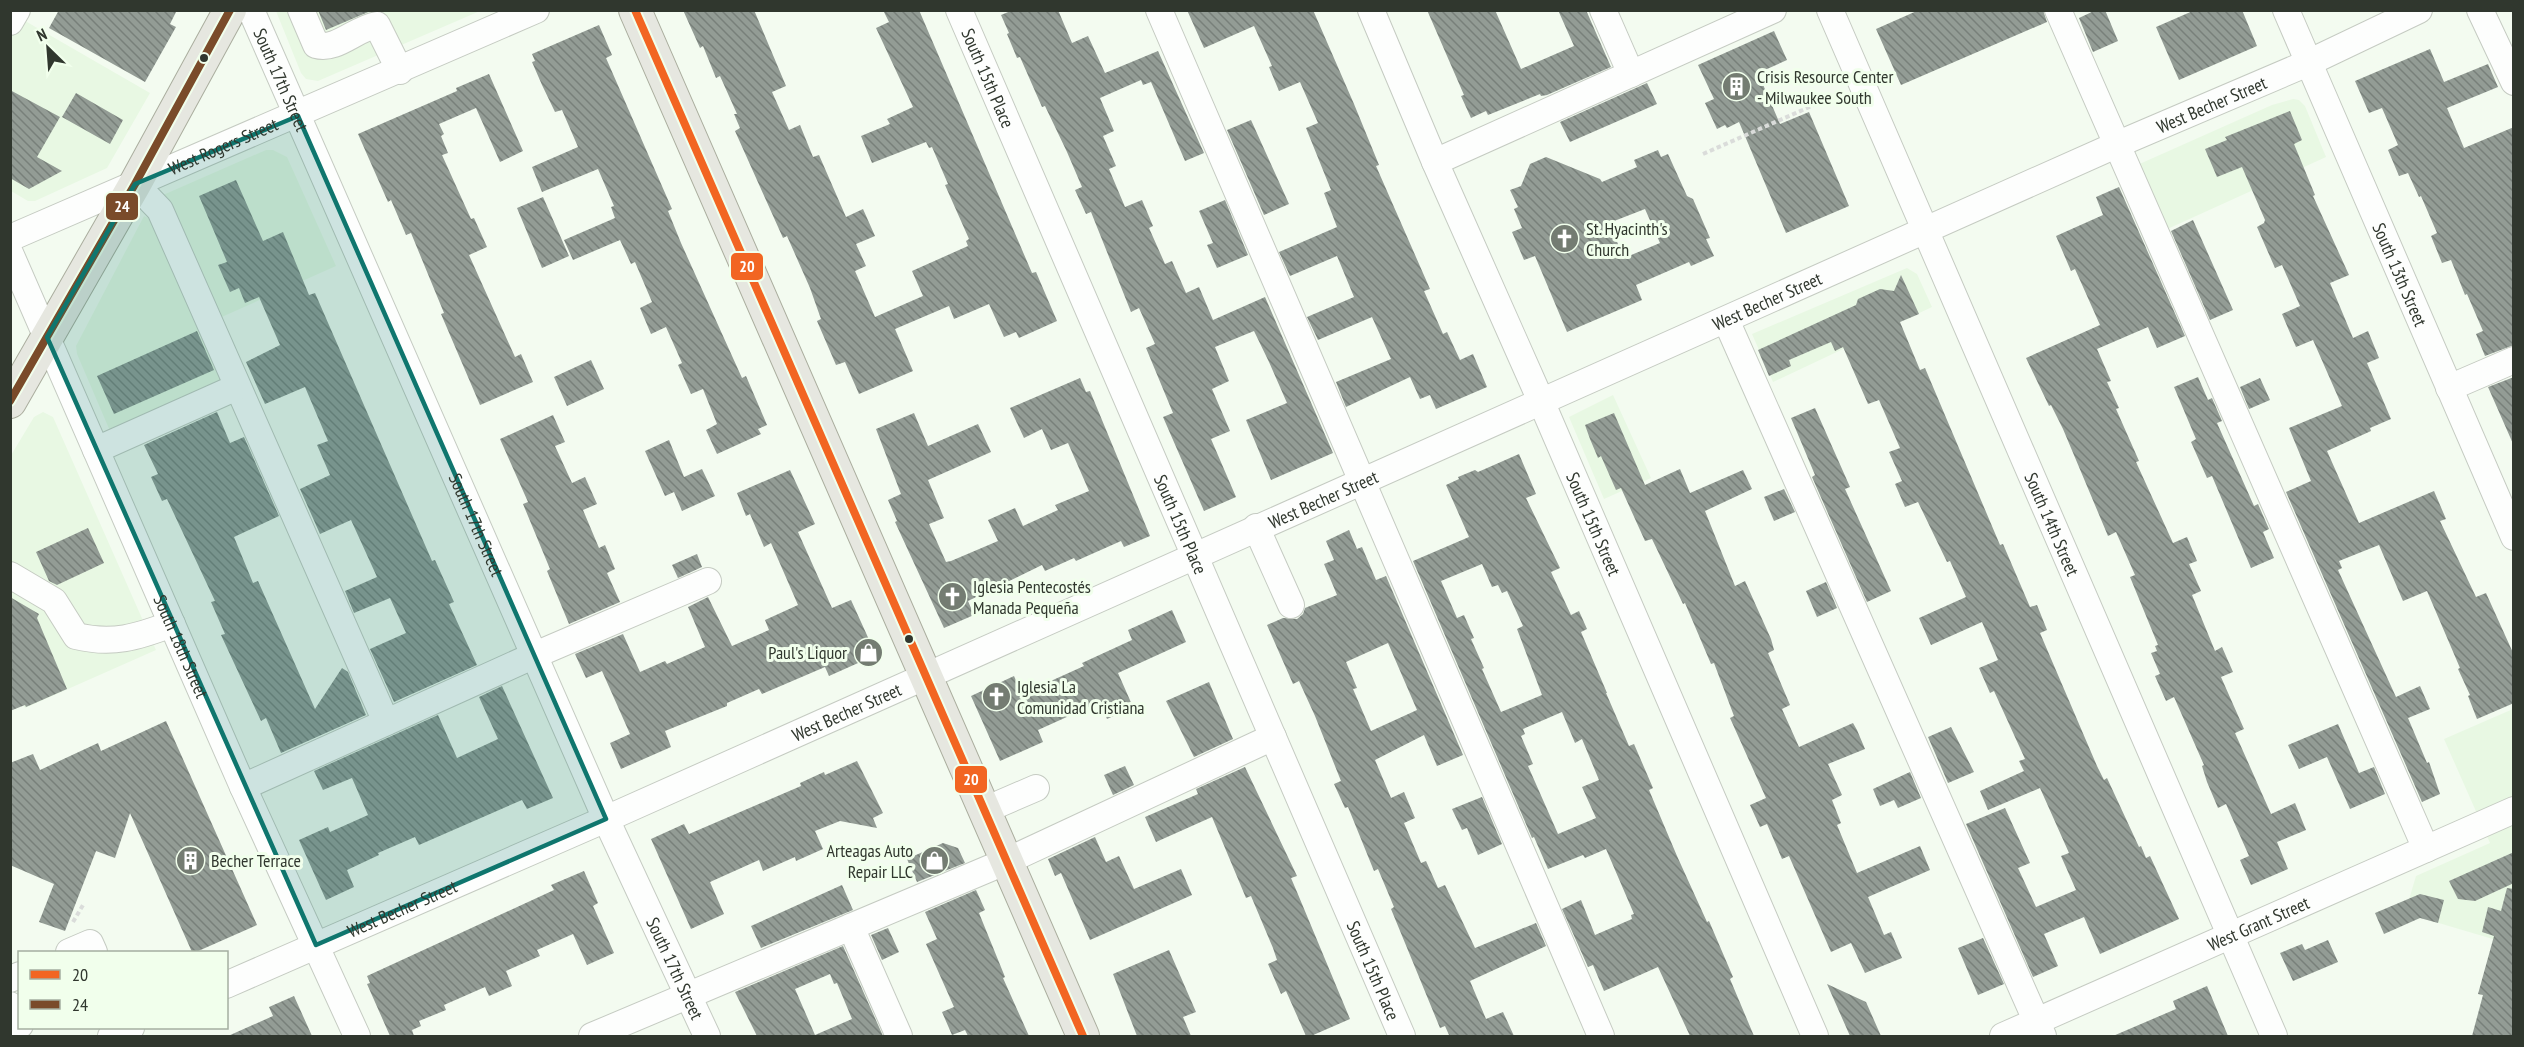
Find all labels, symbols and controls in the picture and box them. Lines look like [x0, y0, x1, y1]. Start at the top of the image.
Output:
north arrow [18, 18, 78, 78]
text: N [34, 24, 50, 45]
street label: South 17th Street [249, 25, 314, 135]
street label: South 15th Place [957, 25, 1020, 131]
unlabelled marker [198, 52, 210, 64]
place label: Crisis Resource Center - Milwaukee South [1757, 65, 1893, 109]
building icon: Crisis Resource Center - Milwaukee South [1720, 70, 1752, 102]
street label: West Becher Street [2153, 71, 2270, 138]
street label: West Rogers Street [165, 112, 281, 180]
line badge: 24 [105, 192, 139, 221]
text: 24 [114, 196, 130, 216]
place label: St. Hyacinth's Church [1586, 217, 1668, 261]
street label: South 13th Street [2368, 219, 2433, 330]
church icon: St. Hyacinth's Church [1549, 222, 1581, 254]
line badge: 20 [730, 252, 764, 281]
text: 20 [739, 256, 755, 276]
street label: West Becher Street [1709, 266, 1825, 335]
street label: West Becher Street [1265, 464, 1381, 533]
street label: South 15th Street [1562, 469, 1626, 579]
street label: South 14th Street [2020, 469, 2085, 579]
street label: South 17th Street [444, 470, 509, 580]
street label: South 15th Place [1149, 471, 1213, 577]
place label: Iglesia Pentecostés Manada Pequeña [973, 575, 1091, 619]
church icon: Iglesia Pentecostés Manada Pequeña [936, 580, 968, 612]
street label: South 18th Street [149, 591, 214, 701]
unlabelled marker [903, 633, 915, 645]
shop icon: Paul's Liquor [852, 636, 884, 668]
place label: Paul's Liquor [768, 641, 847, 664]
place label: Iglesia La Comunidad Cristiana [1017, 675, 1145, 719]
street label: West Becher Street [788, 677, 905, 746]
church icon: Iglesia La Comunidad Cristiana [980, 680, 1012, 712]
line badge: 20 [954, 765, 988, 794]
text: 20 [963, 769, 979, 789]
place label: Arteagas Auto Repair LLC [826, 839, 913, 883]
building icon: Becher Terrace [174, 844, 206, 876]
shop icon: Arteagas Auto Repair LLC [918, 844, 950, 876]
place label: Becher Terrace [211, 849, 301, 872]
street label: West Becher Street [344, 874, 460, 942]
street label: West Grant Street [2204, 891, 2313, 956]
street label: South 17th Street [642, 913, 709, 1023]
street label: South 15th Place [1342, 917, 1405, 1024]
legend [18, 951, 228, 1029]
text: 20 [72, 963, 88, 986]
text: 24 [72, 993, 88, 1016]

